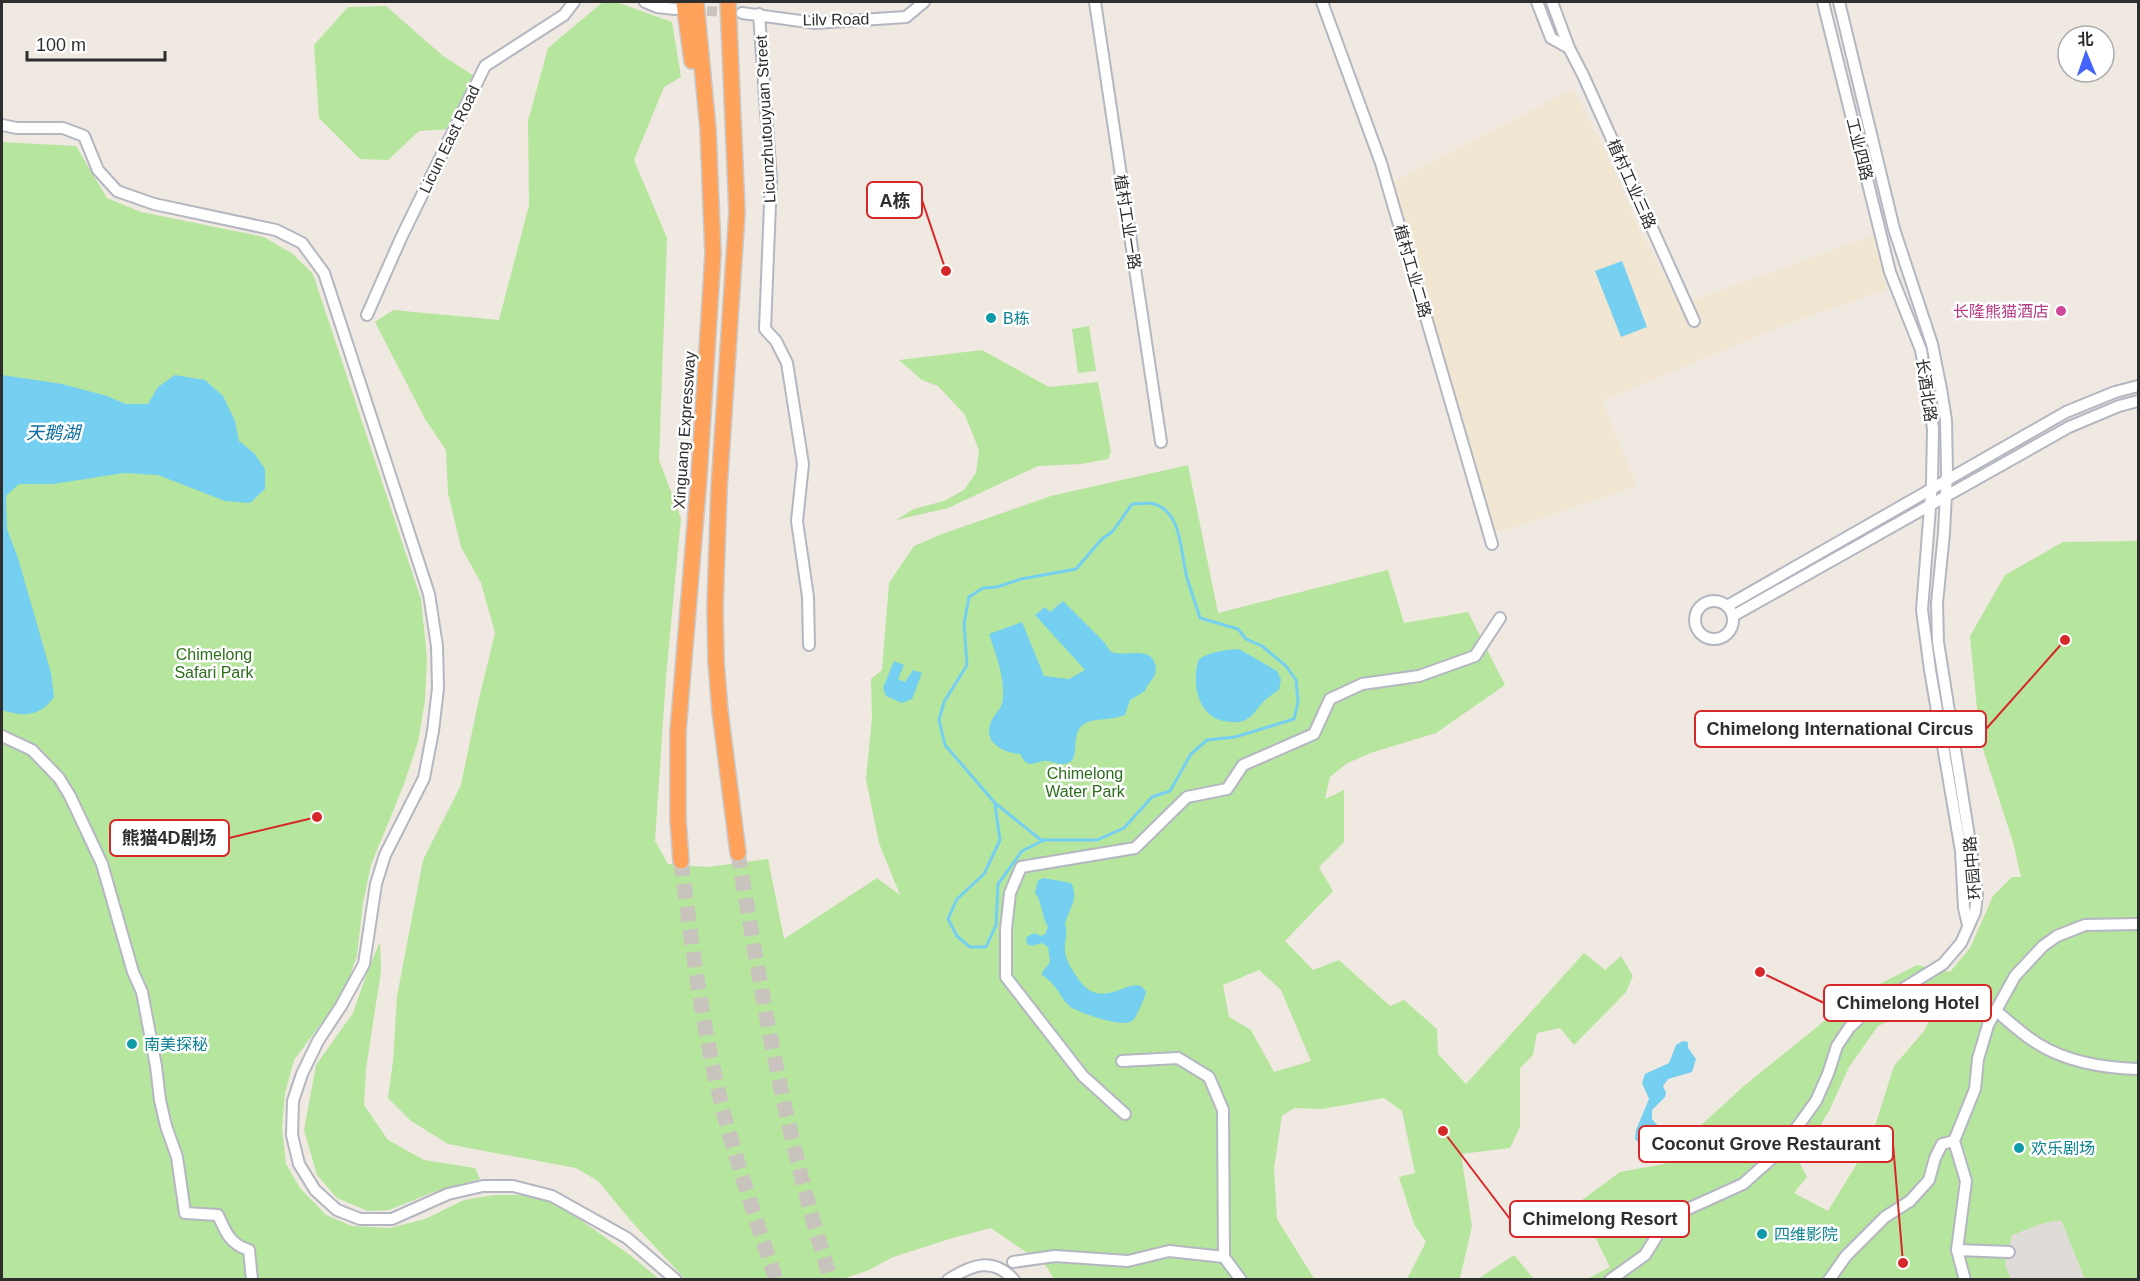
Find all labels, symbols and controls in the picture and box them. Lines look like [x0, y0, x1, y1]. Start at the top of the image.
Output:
street label: Lilv Road [803, 10, 870, 29]
scale bar [27, 24, 165, 62]
north arrow [2056, 24, 2116, 84]
text: 北 [2077, 31, 2094, 48]
street label: Licunzhutouyuan Street [753, 34, 778, 203]
text: 100 m [36, 35, 86, 55]
street label: Licun East Road [416, 83, 483, 196]
street label: 工业四路 [1844, 116, 1876, 182]
street label: 植村工业三路 [1604, 137, 1659, 232]
street label: 植村工业一路 [1112, 173, 1143, 271]
callout: A栋 [867, 182, 922, 218]
text: A栋 [880, 191, 911, 211]
street label: 植村工业二路 [1391, 223, 1434, 320]
place label: 长隆熊猫酒店 [1953, 303, 2049, 320]
marker: 长隆熊猫酒店 [2054, 304, 2068, 318]
place label: B栋 [1003, 310, 1030, 327]
marker: B栋 [984, 311, 998, 325]
street label: Xinguang Expressway [670, 350, 698, 510]
street label: 长酒北路 [1914, 357, 1939, 423]
water label: 天鹅湖 [26, 423, 83, 443]
park label: Chimelong Safari Park [174, 646, 255, 681]
callout: Chimelong International Circus [1695, 711, 1986, 747]
text: Chimelong International Circus [1706, 719, 1974, 739]
park label: Chimelong Water Park [1045, 765, 1126, 800]
callout: 熊猫4D剧场 [110, 820, 229, 856]
text: 熊猫4D剧场 [121, 828, 217, 848]
street label: 环园中路 [1961, 835, 1984, 901]
callout: Chimelong Hotel [1824, 985, 1991, 1021]
text: Chimelong Hotel [1837, 993, 1980, 1013]
place label: 南美探秘 [144, 1036, 208, 1053]
marker: 南美探秘 [125, 1037, 139, 1051]
callout: Coconut Grove Restaurant [1639, 1126, 1893, 1162]
text: Coconut Grove Restaurant [1651, 1134, 1881, 1154]
place label: 欢乐剧场 [2031, 1140, 2095, 1157]
marker: 欢乐剧场 [2012, 1141, 2026, 1155]
callout: Chimelong Resort [1510, 1201, 1689, 1237]
text: Chimelong Resort [1522, 1209, 1678, 1229]
place label: 四维影院 [1774, 1226, 1838, 1243]
marker: 四维影院 [1755, 1227, 1769, 1241]

